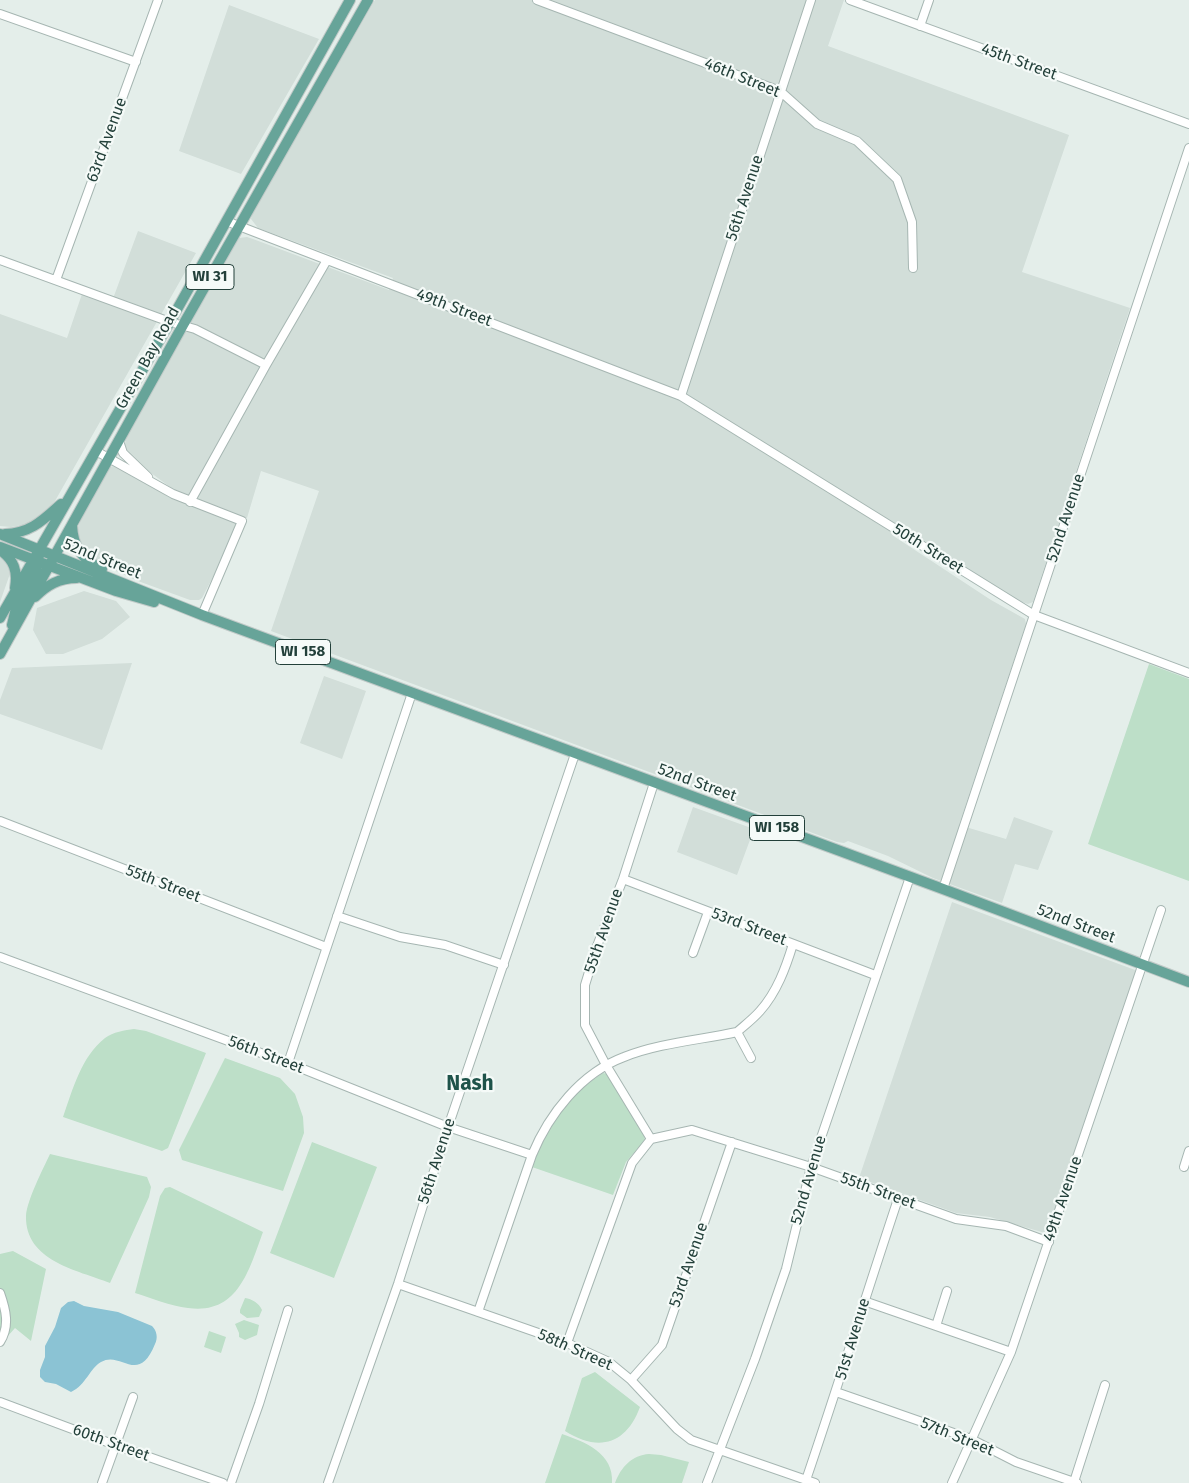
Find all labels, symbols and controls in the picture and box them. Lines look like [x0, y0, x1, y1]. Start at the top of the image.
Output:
street label: 45th Street [979, 39, 1059, 85]
street label: 46th Street [701, 54, 783, 102]
street label: 63rd Avenue [83, 95, 131, 185]
street label: 56th Avenue [722, 153, 768, 243]
road number: WI 31 [186, 264, 234, 290]
street label: 49th Street [414, 285, 494, 331]
street label: Green Bay Road [112, 303, 184, 413]
street label: 52nd Avenue [1043, 471, 1089, 565]
street label: 50th Street [889, 520, 967, 578]
street label: 52nd Street [60, 535, 144, 583]
road number: WI 158 [276, 640, 330, 664]
street label: 52nd Street [655, 760, 739, 806]
road number: WI 158 [750, 816, 804, 840]
street label: 55th Street [123, 861, 203, 907]
street label: 55th Avenue [581, 886, 627, 976]
street label: 52nd Street [1034, 900, 1118, 948]
street label: 53rd Street [709, 904, 789, 950]
street label: 56th Street [226, 1032, 306, 1078]
district label: Nash [446, 1071, 494, 1097]
street label: 56th Avenue [414, 1116, 460, 1206]
street label: 52nd Avenue [787, 1133, 831, 1227]
street label: 49th Avenue [1039, 1154, 1087, 1244]
street label: 55th Street [838, 1169, 918, 1213]
street label: 53rd Avenue [666, 1220, 712, 1310]
street label: 51st Avenue [831, 1296, 875, 1382]
street label: 58th Street [535, 1325, 615, 1375]
street label: 57th Street [917, 1414, 997, 1460]
street label: 60th Street [70, 1420, 152, 1466]

